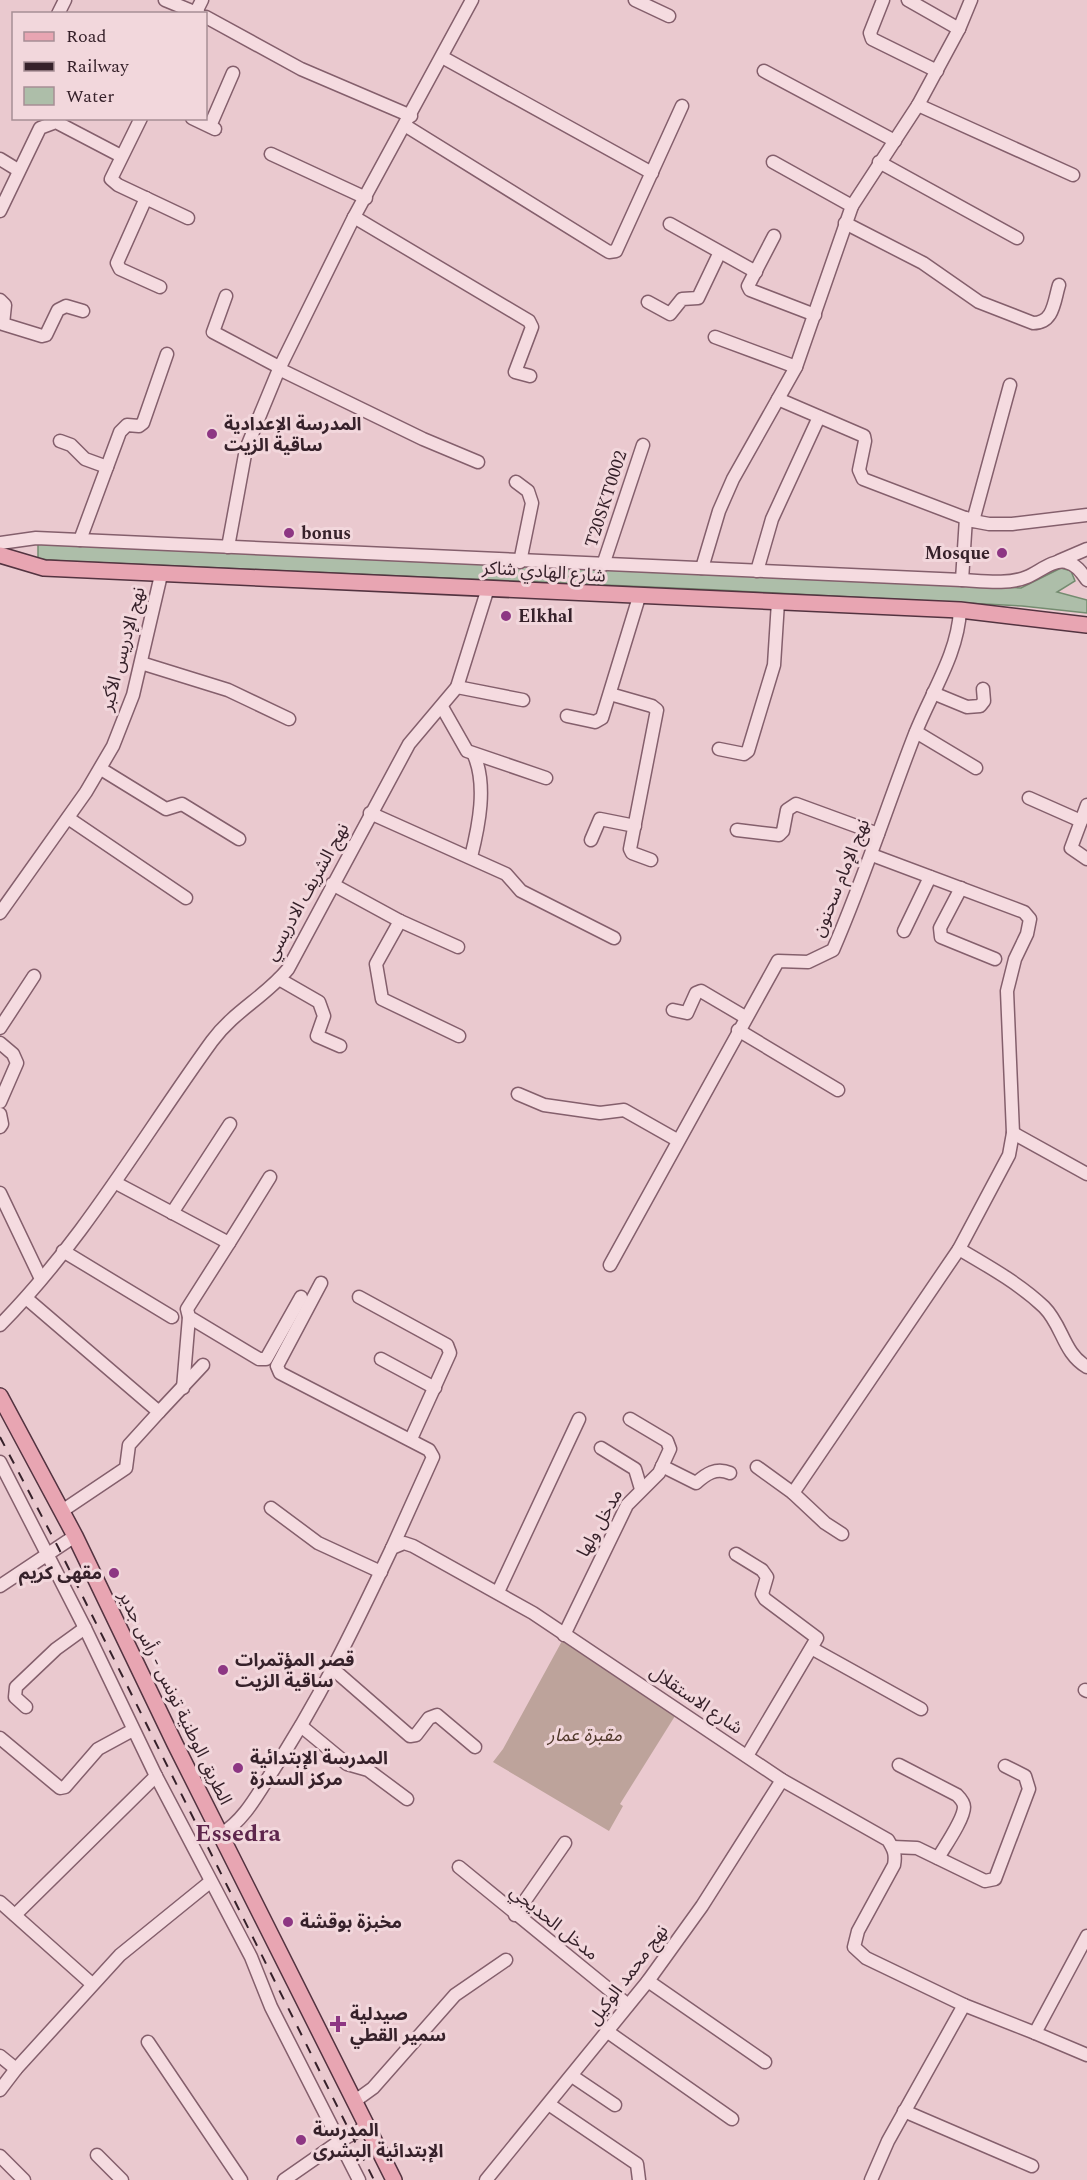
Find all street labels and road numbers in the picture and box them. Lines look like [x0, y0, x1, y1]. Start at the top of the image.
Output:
street label: T20SKT0002 [578, 447, 634, 551]
street label: شارع الهادي شاكر [480, 554, 607, 590]
street label: نهج الإدريس الأكبر [93, 584, 153, 715]
street label: نهج الإمام سحنون [805, 815, 877, 941]
street label: نهج الشريف الادريسي [258, 818, 356, 966]
street label: مدخل ولها [570, 1484, 630, 1562]
street label: الطريق الوطنية تونس - رأس جدير [111, 1585, 239, 1810]
street label: شارع الاستقلال [644, 1659, 748, 1741]
street label: مدخل الحديجي [504, 1879, 604, 1967]
street label: نهج محمد الوكيل [581, 1919, 675, 2031]

